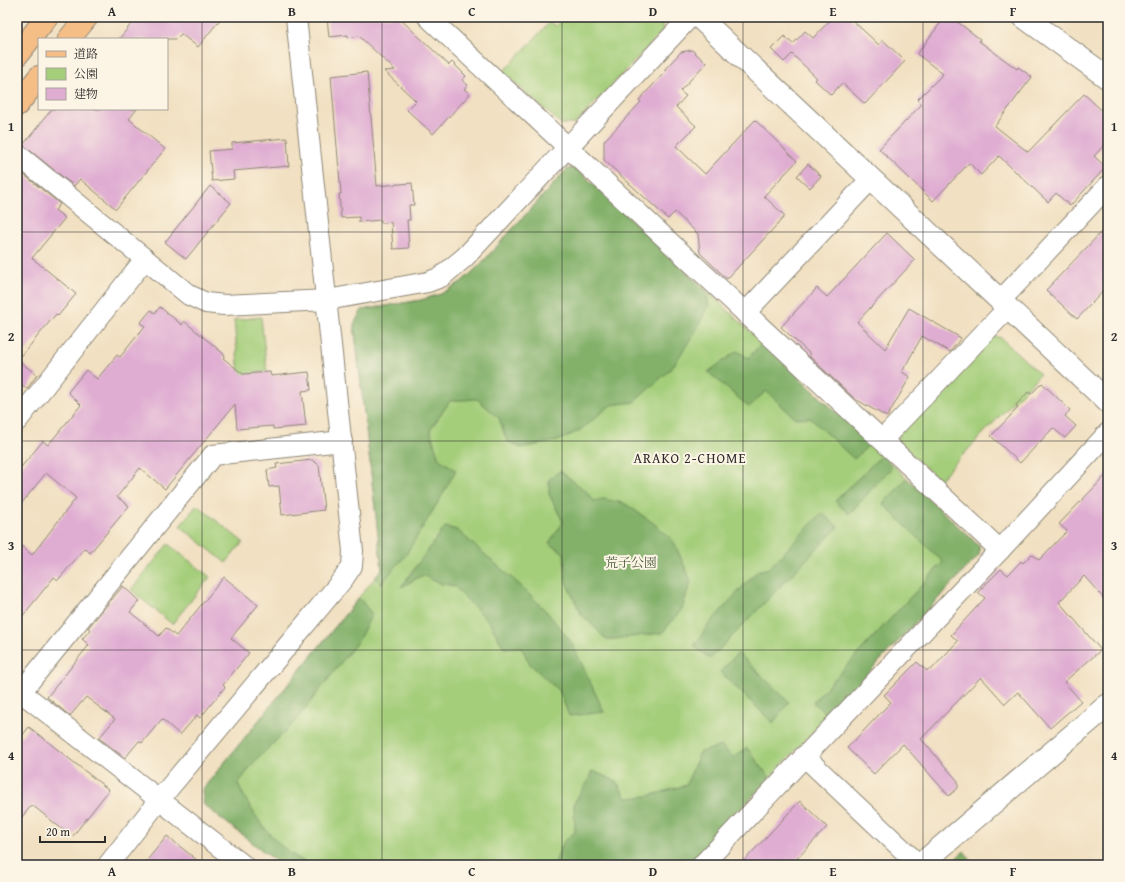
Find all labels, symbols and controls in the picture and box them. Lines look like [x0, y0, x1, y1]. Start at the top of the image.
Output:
text: A [108, 2, 117, 21]
text: B [288, 2, 296, 21]
text: C [468, 2, 476, 21]
text: D [649, 2, 657, 21]
text: E [830, 2, 837, 21]
text: F [1010, 2, 1017, 21]
legend [38, 38, 168, 110]
text: 道路 [74, 45, 98, 62]
text: 公園 [74, 65, 98, 82]
text: 建物 [74, 85, 98, 102]
text: 1 [8, 117, 14, 136]
text: 1 [1111, 117, 1117, 136]
text: 2 [8, 327, 15, 346]
text: 2 [1111, 327, 1118, 346]
district label: ARAKO 2-CHOME [633, 448, 747, 468]
text: 3 [8, 536, 14, 555]
text: 3 [1111, 536, 1117, 555]
park label: 荒子公園 [605, 553, 657, 572]
text: 4 [8, 746, 15, 765]
text: 4 [1111, 746, 1118, 765]
scale bar [40, 818, 105, 844]
text: 20 m [46, 823, 70, 840]
text: A [108, 862, 117, 881]
text: B [288, 862, 296, 881]
text: C [468, 862, 476, 881]
text: D [649, 862, 657, 881]
text: E [830, 862, 837, 881]
text: F [1010, 862, 1017, 881]

